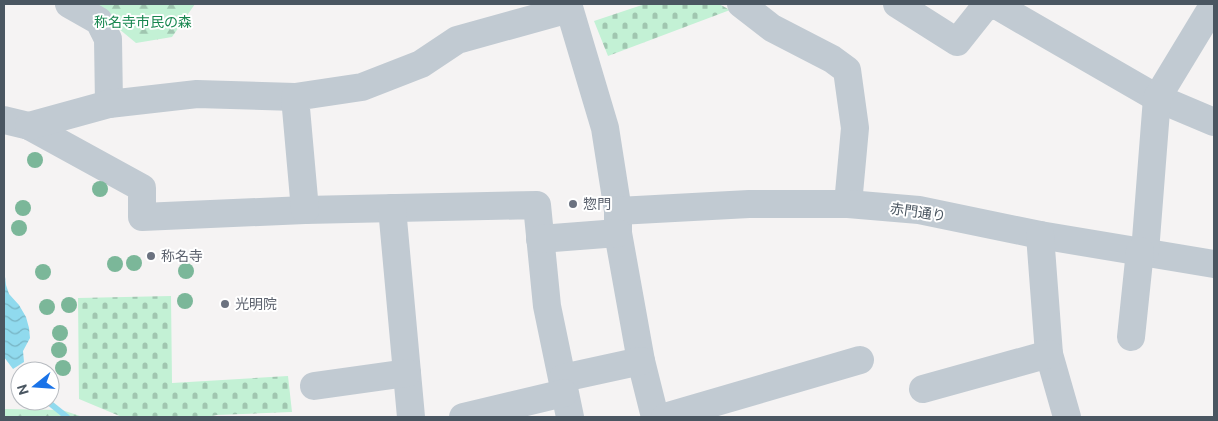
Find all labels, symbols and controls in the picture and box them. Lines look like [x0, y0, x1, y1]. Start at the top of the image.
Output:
park label: 称名寺市民の森 [94, 14, 192, 30]
place label: 惣門 [583, 196, 611, 212]
marker: 惣門 [567, 198, 579, 210]
street label: 赤門通り [889, 200, 947, 224]
place label: 称名寺 [161, 248, 203, 264]
marker: 称名寺 [145, 250, 157, 262]
place label: 光明院 [235, 296, 277, 312]
marker: 光明院 [219, 298, 231, 310]
north arrow [10, 361, 60, 411]
text: N [13, 382, 32, 397]

